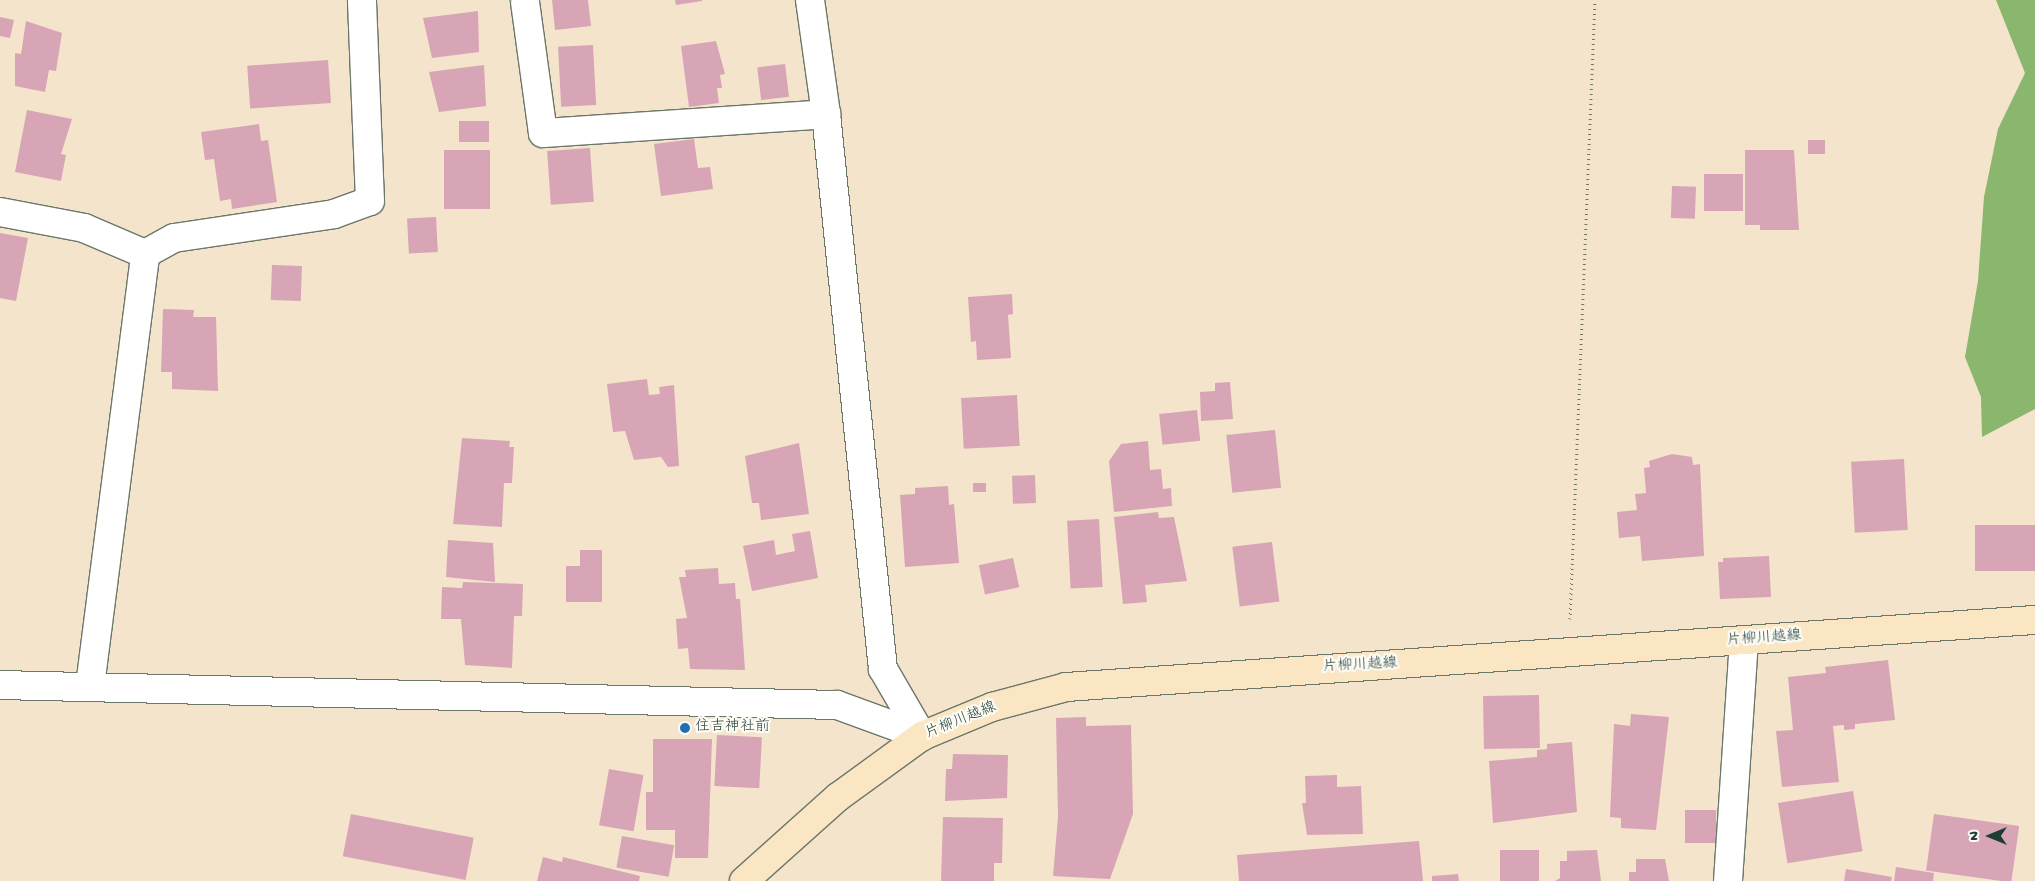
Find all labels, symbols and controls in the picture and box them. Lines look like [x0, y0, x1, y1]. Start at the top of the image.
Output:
street label: 片柳川越線 [1726, 627, 1802, 651]
street label: 片柳川越線 [1322, 655, 1398, 677]
street label: 片柳川越線 [923, 699, 999, 743]
place label: 住吉神社前 [695, 719, 770, 737]
marker: 住吉神社前 [679, 722, 691, 734]
north arrow [1965, 811, 2015, 861]
text: N [1966, 831, 1983, 841]

